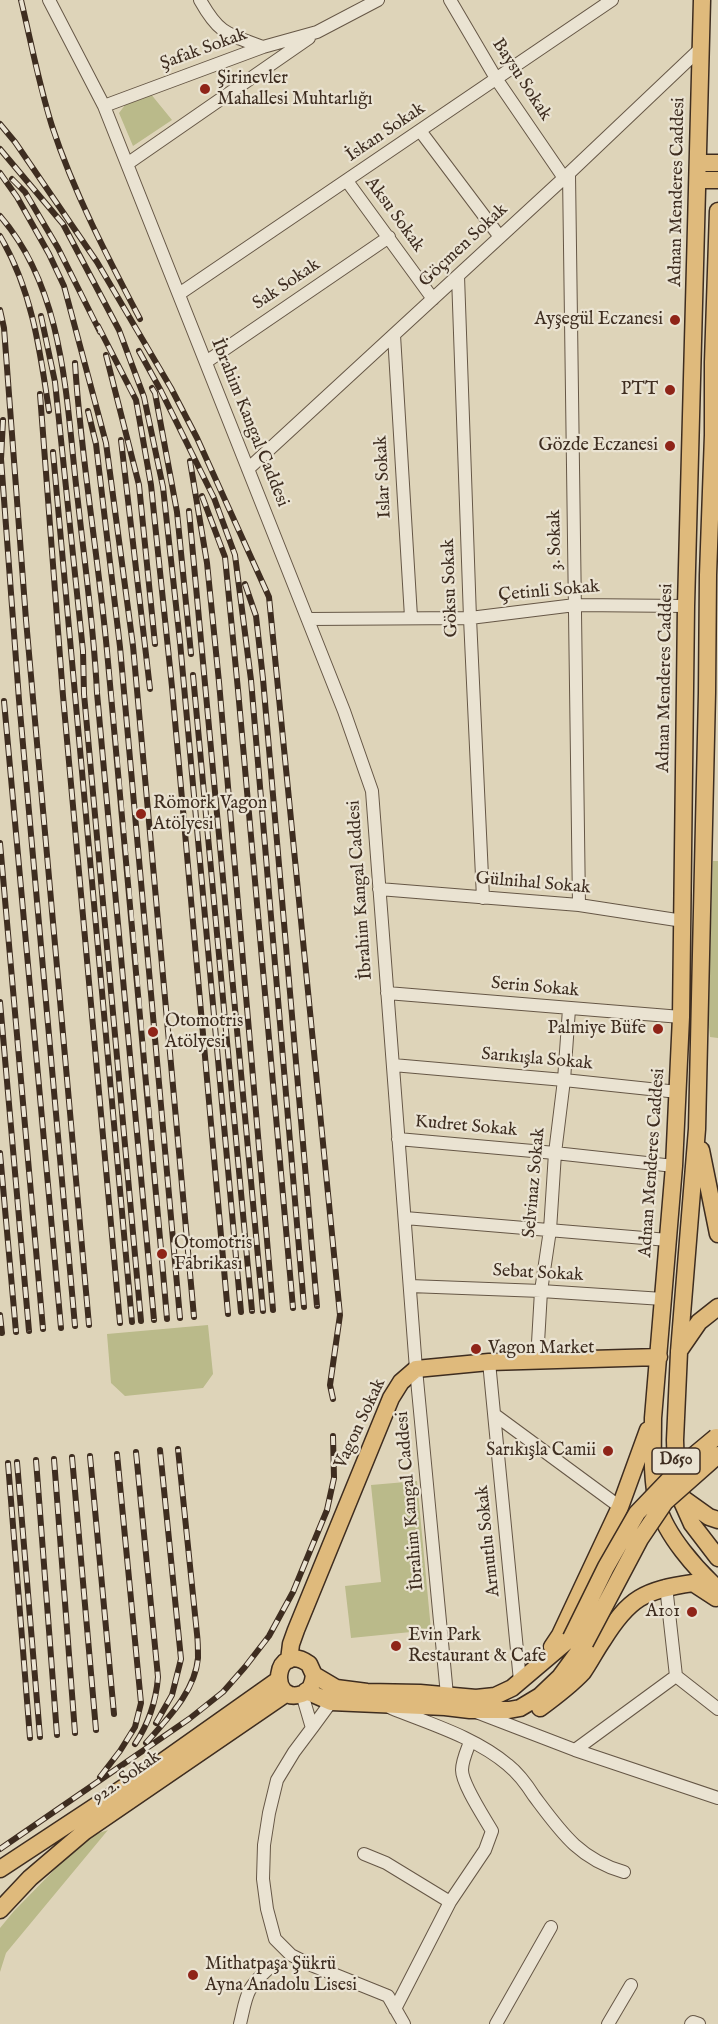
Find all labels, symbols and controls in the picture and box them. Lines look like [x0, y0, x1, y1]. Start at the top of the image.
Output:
street label: Şafak Sokak [158, 24, 250, 76]
street label: Baysu Sokak [486, 35, 556, 125]
place label: Şirinevler Mahallesi Muhtarlığı [217, 68, 373, 110]
marker: Şirinevler Mahallesi Muhtarlığı [198, 82, 212, 96]
street label: Adnan Menderes Caddesi [666, 97, 690, 287]
street label: İskan Sokak [342, 99, 430, 167]
street label: Aksu Sokak [360, 173, 428, 257]
street label: Göçmen Sokak [415, 199, 513, 293]
street label: Sak Sokak [249, 255, 325, 315]
place label: Ayşegül Eczanesi [535, 309, 663, 331]
marker: Ayşegül Eczanesi [668, 313, 682, 327]
street label: İbrahim Kangal Caddesi [205, 336, 293, 510]
place label: PTT [621, 379, 658, 401]
marker: PTT [663, 383, 677, 397]
street label: Islar Sokak [371, 435, 397, 519]
place label: Gözde Eczanesi [539, 435, 658, 457]
marker: Gözde Eczanesi [663, 439, 677, 453]
street label: 3. Sokak [545, 510, 567, 570]
street label: Göksu Sokak [438, 538, 464, 638]
street label: Çetinli Sokak [498, 577, 600, 607]
street label: Adnan Menderes Caddesi [654, 583, 678, 773]
place label: Römork Vagon Atölyesi [153, 793, 267, 836]
street label: İbrahim Kangal Caddesi [344, 799, 378, 981]
marker: Römork Vagon Atölyesi [134, 807, 148, 821]
street label: Gülnihal Sokak [475, 868, 591, 900]
street label: Serin Sokak [490, 973, 580, 1003]
place label: Otomotris Atölyesi [165, 1011, 243, 1054]
place label: Palmiye Büfe [548, 1018, 646, 1040]
marker: Palmiye Büfe [651, 1022, 665, 1036]
marker: Otomotris Atölyesi [146, 1025, 160, 1039]
street label: Sarıkışla Sokak [480, 1044, 594, 1076]
street label: Adnan Menderes Caddesi [636, 1068, 670, 1258]
street label: Kudret Sokak [414, 1112, 518, 1142]
street label: Selvinaz Sokak [519, 1127, 551, 1239]
place label: Otomotris Fabrikası [174, 1233, 252, 1276]
marker: Otomotris Fabrikası [155, 1247, 169, 1261]
street label: Sebat Sokak [492, 1261, 584, 1287]
place label: Vagon Market [488, 1338, 594, 1360]
marker: Vagon Market [469, 1342, 483, 1356]
street label: Vagon Sokak [331, 1375, 391, 1473]
street label: İbrahim Kangal Caddesi [392, 1410, 430, 1592]
place label: Sarıkışla Camii [486, 1440, 596, 1462]
marker: Sarıkışla Camii [601, 1444, 615, 1458]
road number: D650 [652, 1448, 700, 1474]
street label: Armutlu Sokak [472, 1484, 506, 1598]
place label: A101 [646, 1601, 680, 1623]
marker: A101 [685, 1605, 699, 1619]
place label: Evin Park Restaurant & Cafe [408, 1625, 546, 1668]
marker: Evin Park Restaurant & Cafe [389, 1639, 403, 1653]
street label: 922. Sokak [89, 1747, 165, 1809]
place label: Mithatpaşa Şükrü Ayna Anadolu Lisesi [205, 1954, 357, 1996]
marker: Mithatpaşa Şükrü Ayna Anadolu Lisesi [186, 1968, 200, 1982]

